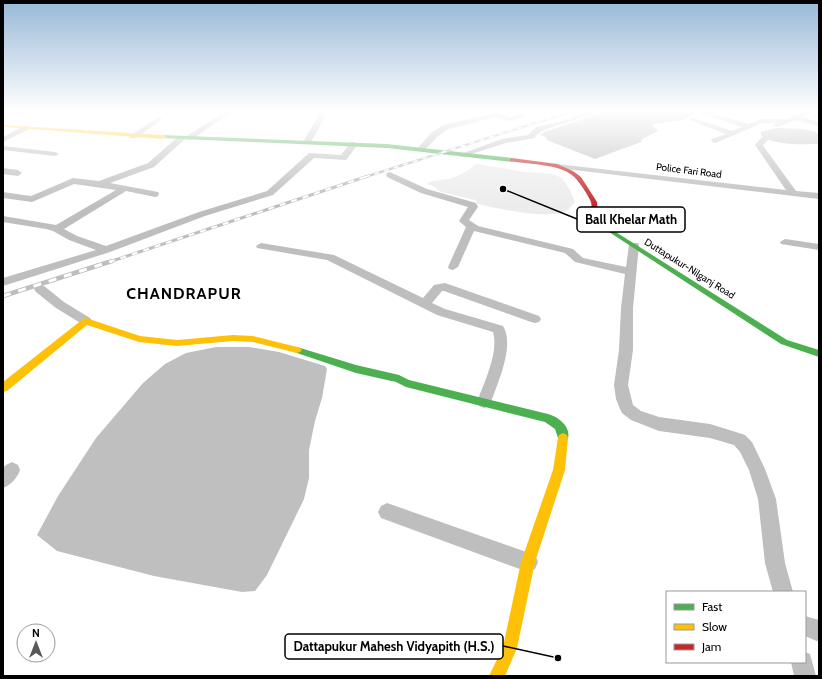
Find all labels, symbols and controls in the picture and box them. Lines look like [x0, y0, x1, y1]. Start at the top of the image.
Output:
street label: Police Fari Road [655, 160, 723, 181]
callout: Ball Khelar Math [577, 207, 685, 232]
text: Ball Khelar Math [585, 211, 677, 227]
street label: Duttapukur-Nilganj Road [642, 235, 738, 302]
district label: CHANDRAPUR [126, 284, 242, 303]
legend [666, 591, 806, 663]
text: Fast [702, 599, 722, 614]
text: Slow [702, 619, 727, 634]
north arrow [16, 623, 56, 663]
text: N [32, 626, 40, 640]
callout: Dattapukur Mahesh Vidyapith (H.S.) [285, 634, 503, 659]
text: Dattapukur Mahesh Vidyapith (H.S.) [293, 638, 495, 654]
text: Jam [701, 639, 721, 654]

